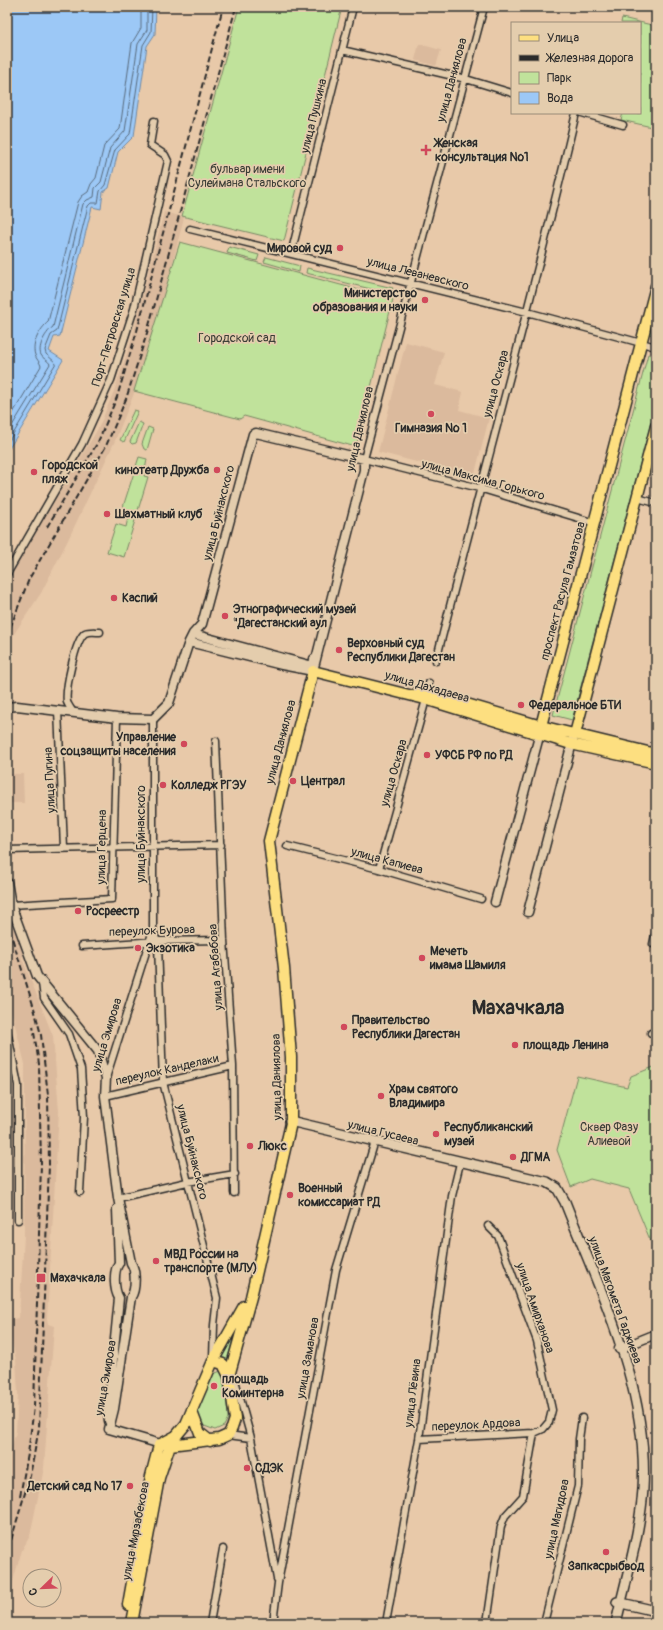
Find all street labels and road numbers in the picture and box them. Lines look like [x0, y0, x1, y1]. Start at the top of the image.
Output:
street label: улица Даниялова [433, 36, 471, 125]
street label: улица Пушкина [297, 77, 331, 156]
street label: улица Леваневского [365, 254, 471, 294]
street label: Порт-Петровская улица [89, 265, 139, 388]
street label: улица Оскара [480, 348, 512, 420]
street label: улица Даниялова [343, 385, 377, 474]
street label: улица Максима Горького [419, 456, 547, 504]
street label: улица Буйнакского [200, 463, 238, 563]
street label: проспект Расула Гамзатова [537, 520, 589, 662]
street label: улица Дахадаева [382, 668, 471, 706]
street label: улица Даниялова [262, 698, 300, 787]
street label: улица Оскара [377, 737, 411, 809]
street label: улица Пугина [41, 746, 59, 814]
street label: улица Буйнакского [134, 785, 149, 884]
street label: улица Герцена [94, 809, 110, 886]
street label: улица Капиева [348, 844, 425, 878]
street label: переулок Бурова [109, 922, 196, 940]
street label: улица Агабабова [205, 923, 227, 1012]
street label: улица Эмирова [88, 996, 125, 1075]
street label: улица Даниялова [269, 1033, 285, 1121]
street label: переулок Канделаки [114, 1051, 221, 1089]
street label: улица Буйнакского [173, 1102, 211, 1202]
street label: улица Гусаева [345, 1117, 420, 1149]
street label: улица Магомета Гаджиева [585, 1233, 645, 1366]
street label: улица Амирханова [512, 1260, 558, 1356]
street label: улица Заманова [293, 1316, 323, 1401]
street label: улица Эмирова [92, 1339, 120, 1418]
street label: улица Лёвина [401, 1357, 425, 1429]
street label: переулок Ардова [431, 1415, 521, 1435]
street label: улица Магидова [541, 1477, 573, 1561]
street label: улица Мирзабекова [119, 1480, 153, 1583]

